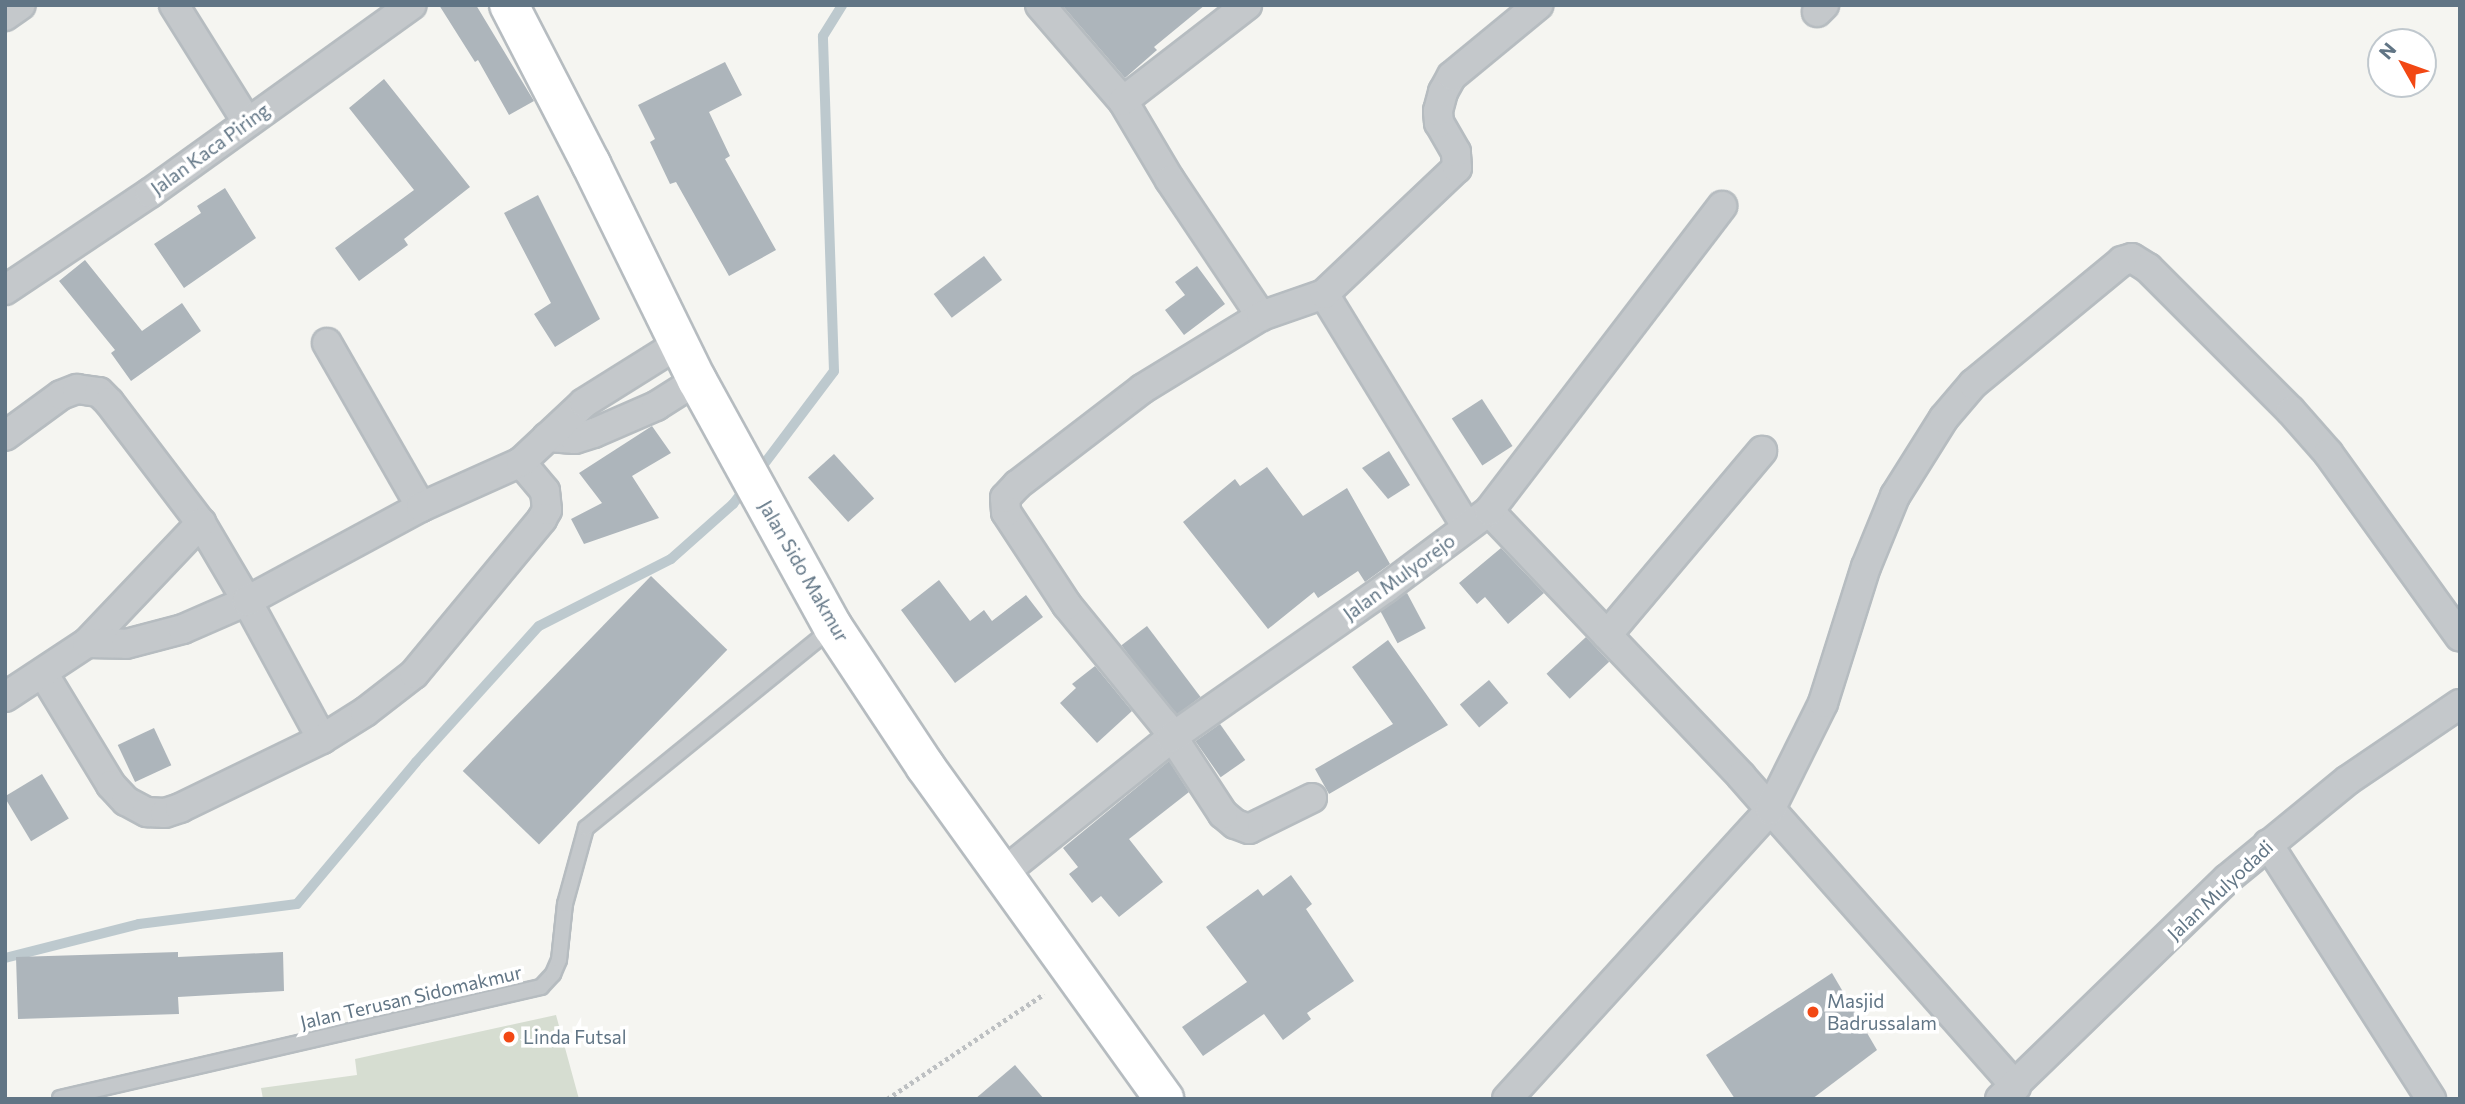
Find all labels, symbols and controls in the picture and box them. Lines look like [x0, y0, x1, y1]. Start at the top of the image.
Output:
north arrow [2367, 28, 2437, 98]
text: N [2374, 38, 2400, 63]
street label: Jalan Kaca Piring [146, 98, 274, 200]
street label: Jalan Sido Makmur [754, 496, 854, 646]
street label: Jalan Mulyorejo [1339, 529, 1459, 625]
street label: Jalan Mulyodadi [2163, 835, 2277, 945]
street label: Jalan Terusan Sidomakmur [298, 960, 524, 1034]
place label: Masjid Badrussalam [1827, 990, 1937, 1034]
marker: Masjid Badrussalam [1805, 1004, 1821, 1020]
place label: Linda Futsal [523, 1026, 627, 1048]
marker: Linda Futsal [501, 1029, 517, 1045]

